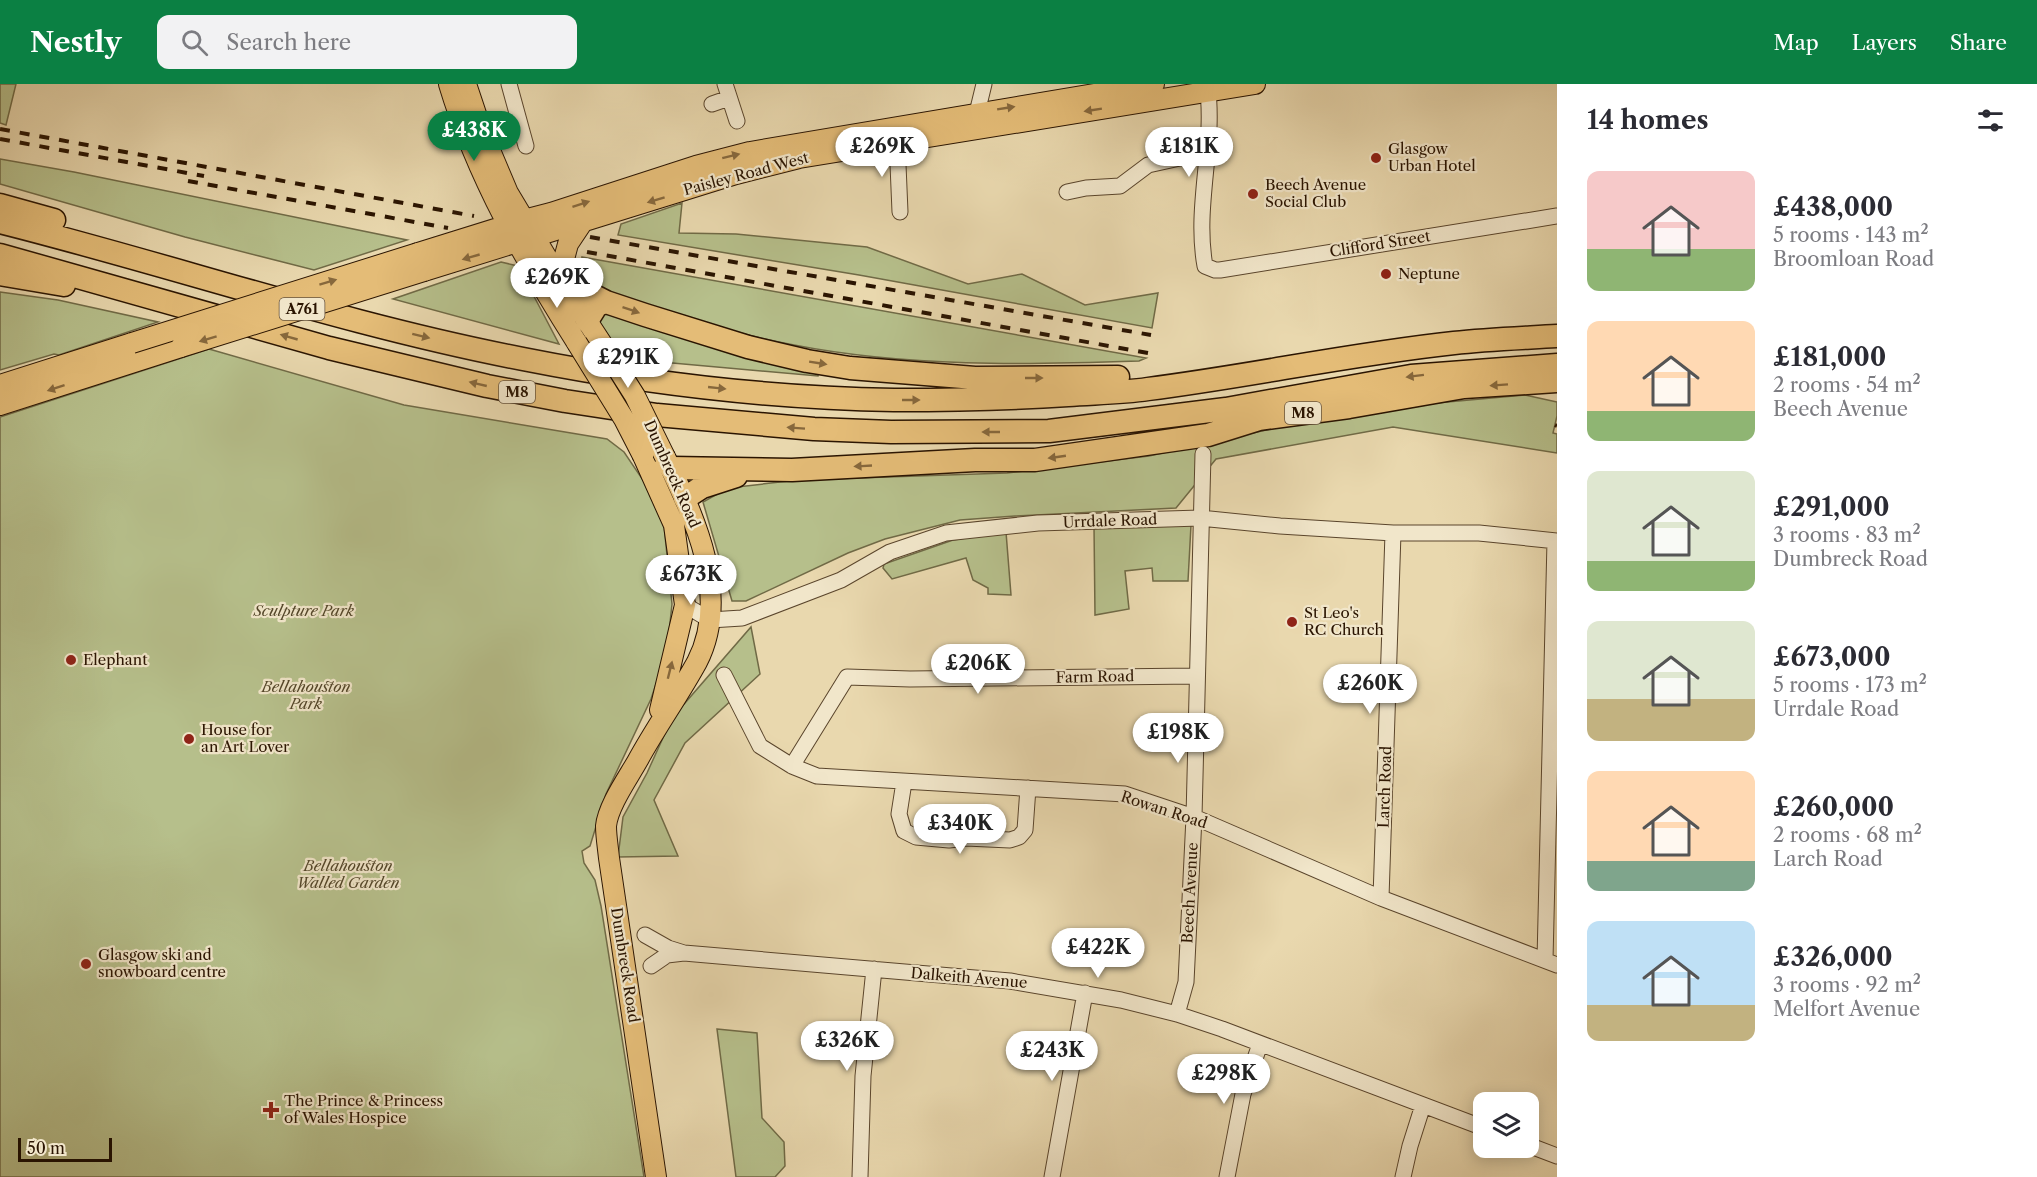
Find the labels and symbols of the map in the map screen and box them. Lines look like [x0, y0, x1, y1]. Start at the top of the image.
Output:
one-way arrow [996, 103, 1015, 112]
one-way arrow [1084, 105, 1103, 114]
pin: £438K [432, 111, 516, 162]
pin: £269K [840, 127, 924, 178]
pin: £181K [1147, 127, 1231, 178]
place label: Glasgow Urban Hotel [1388, 139, 1476, 175]
street label: Paisley Road West [681, 147, 811, 199]
one-way arrow [722, 151, 740, 161]
marker: Glasgow Urban Hotel [1369, 151, 1383, 165]
place label: Beech Avenue Social Club [1265, 175, 1366, 211]
marker: Beech Avenue Social Club [1246, 187, 1260, 201]
one-way arrow [647, 195, 665, 205]
one-way arrow [572, 198, 590, 208]
street label: Clifford Street [1328, 226, 1432, 261]
one-way arrow [462, 253, 480, 262]
pin: £269K [515, 258, 599, 309]
place label: Neptune [1398, 264, 1460, 283]
marker: Neptune [1379, 267, 1393, 281]
one-way arrow [319, 276, 337, 286]
road number: A761 [280, 298, 324, 320]
one-way arrow [622, 306, 640, 316]
one-way arrow [280, 331, 298, 341]
one-way arrow [412, 332, 431, 342]
one-way arrow [199, 335, 217, 344]
pin: £291K [586, 338, 670, 389]
one-way arrow [809, 358, 828, 367]
one-way arrow [1405, 371, 1424, 381]
one-way arrow [1024, 373, 1043, 383]
one-way arrow [469, 379, 488, 389]
one-way arrow [1489, 380, 1508, 389]
road number: M8 [499, 381, 535, 403]
one-way arrow [47, 383, 65, 393]
one-way arrow [707, 383, 726, 393]
one-way arrow [902, 395, 921, 405]
road number: M8 [1285, 402, 1321, 424]
street label: Dumbreck Road [640, 417, 705, 531]
one-way arrow [786, 423, 805, 432]
one-way arrow [981, 427, 1000, 437]
one-way arrow [1048, 452, 1067, 462]
one-way arrow [853, 461, 872, 471]
street label: Urrdale Road [1062, 509, 1158, 532]
pin: £673K [649, 555, 733, 606]
park label: Sculpture Park [253, 601, 354, 620]
place label: St Leo's RC Church [1304, 603, 1385, 639]
marker: St Leo's RC Church [1285, 615, 1299, 629]
pin: £206K [936, 644, 1020, 695]
place label: Elephant [83, 650, 148, 669]
marker: Elephant [64, 653, 78, 667]
one-way arrow [665, 661, 675, 680]
pin: £260K [1328, 664, 1412, 715]
street label: Farm Road [1056, 666, 1134, 687]
park label: Bellahouston Park [260, 677, 351, 713]
pin: £198K [1136, 713, 1220, 764]
place label: House for an Art Lover [201, 720, 290, 756]
marker: House for an Art Lover [182, 732, 196, 746]
street label: Larch Road [1374, 746, 1395, 828]
street label: Rowan Road [1118, 787, 1210, 832]
pin: £340K [918, 804, 1002, 855]
street label: Beech Avenue [1177, 842, 1202, 944]
park label: Bellahouston Walled Garden [296, 856, 400, 892]
street label: Dumbreck Road [607, 906, 644, 1024]
pin: £422K [1056, 928, 1140, 979]
place label: Glasgow ski and snowboard centre [98, 945, 226, 981]
marker: Glasgow ski and snowboard centre [79, 957, 93, 971]
street label: Dalkeith Avenue [910, 963, 1028, 992]
pin: £326K [805, 1021, 889, 1072]
pin: £243K [1010, 1031, 1094, 1082]
pin: £298K [1182, 1054, 1266, 1105]
place label: The Prince & Princess of Wales Hospice [284, 1091, 443, 1127]
marker: The Prince & Princess of Wales Hospice [262, 1101, 280, 1119]
scale bar [18, 1135, 112, 1162]

